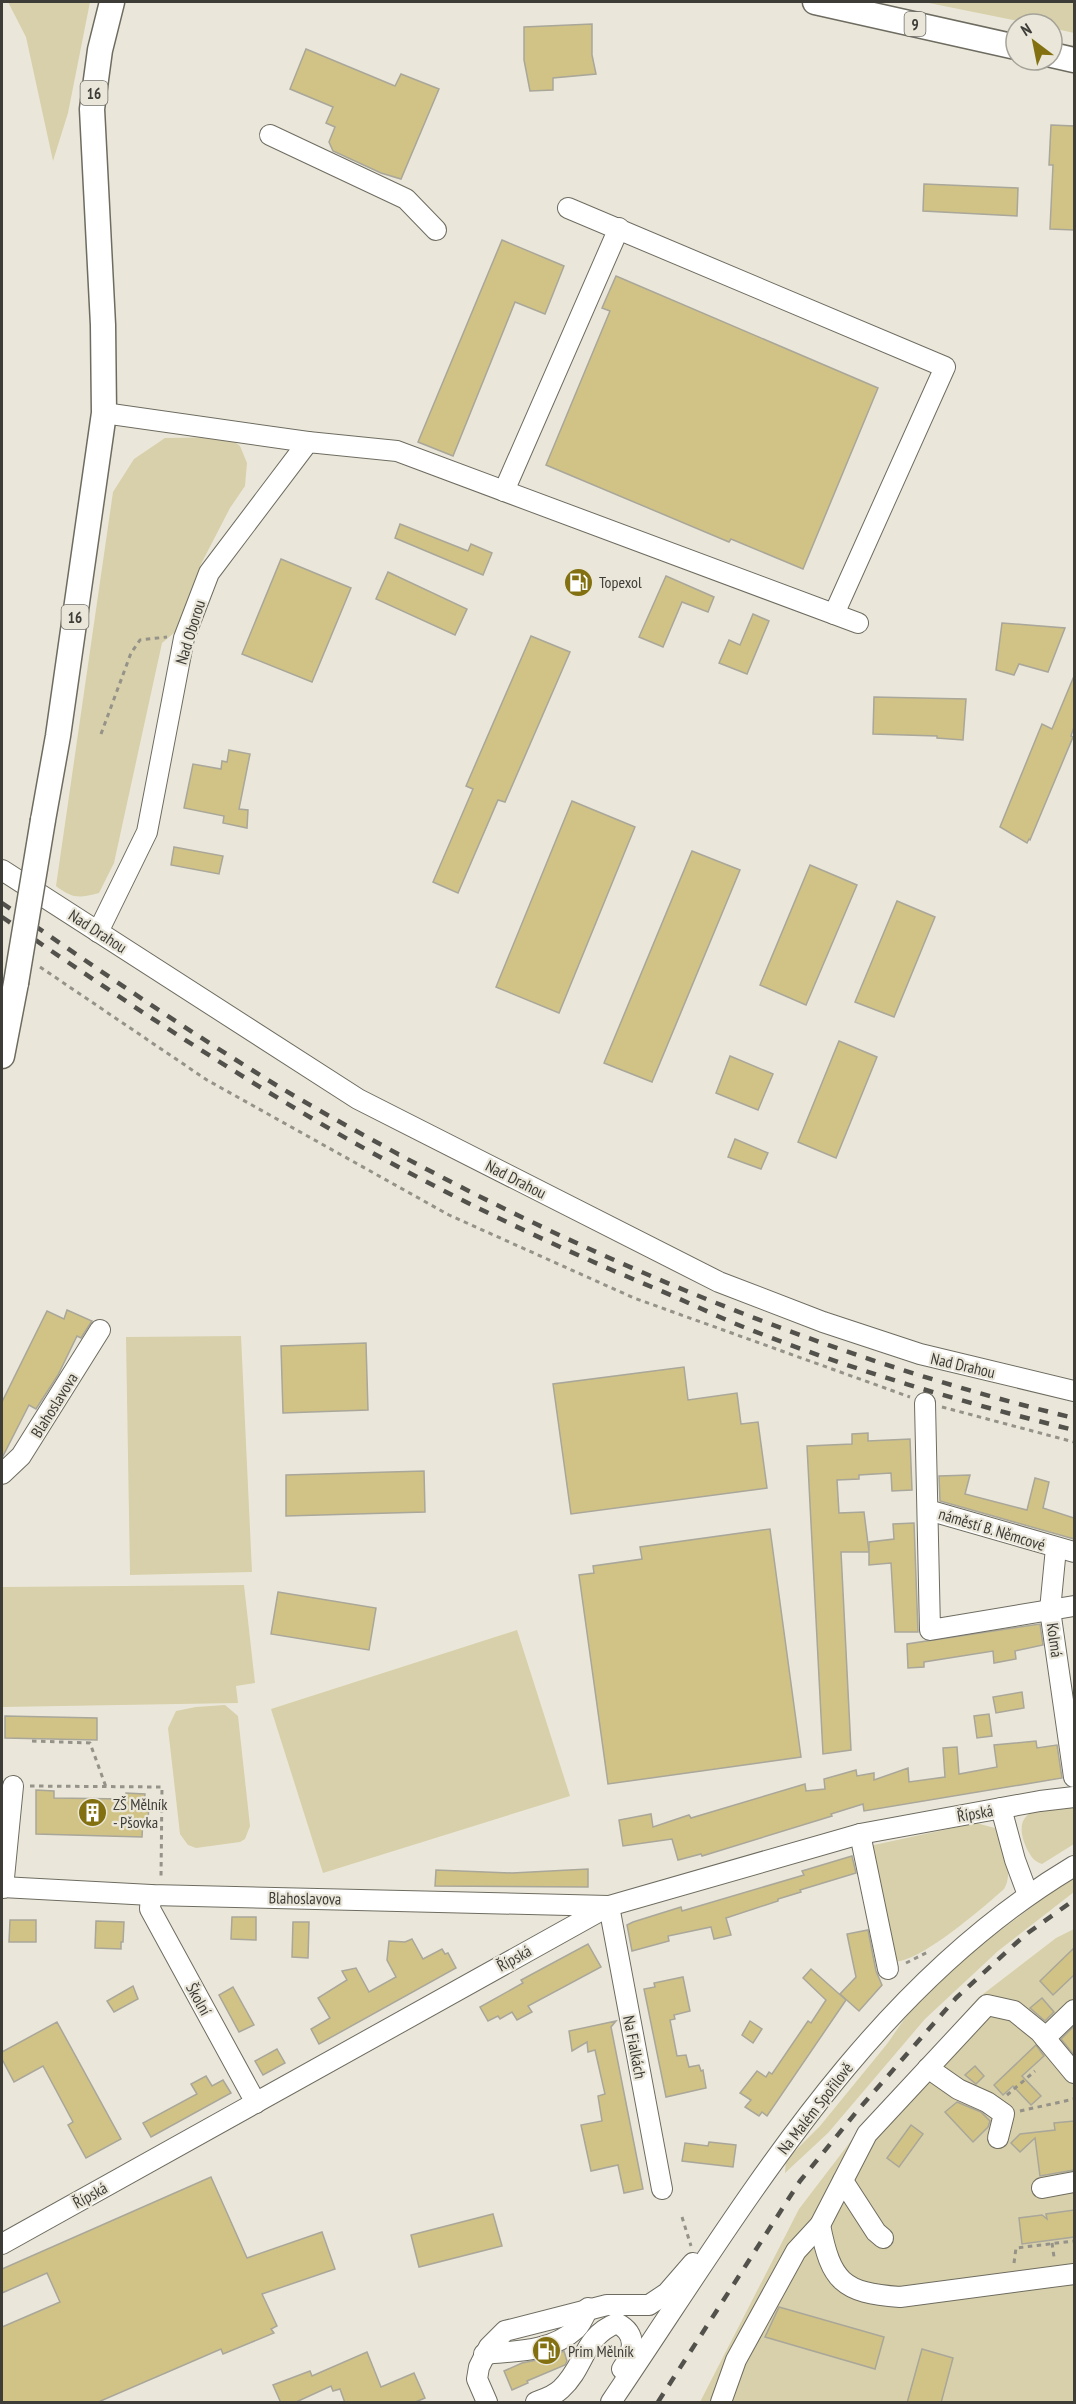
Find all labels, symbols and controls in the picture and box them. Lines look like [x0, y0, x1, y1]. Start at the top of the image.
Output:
road number: 9 [904, 12, 926, 36]
north arrow [1004, 12, 1064, 72]
text: N [1017, 19, 1035, 40]
road number: 16 [80, 81, 107, 105]
fuel station icon: Topexol [562, 566, 594, 598]
place label: Topexol [599, 572, 642, 592]
street label: Nad Oborou [171, 597, 209, 667]
road number: 16 [62, 605, 88, 629]
street label: Nad Drahou [65, 905, 131, 957]
street label: Nad Drahou [482, 1155, 550, 1203]
street label: Nad Drahou [929, 1348, 997, 1382]
street label: Blahoslavova [26, 1369, 82, 1441]
street label: náměstí B. Němcové [936, 1503, 1048, 1555]
street label: Kolmá [1043, 1621, 1067, 1659]
place label: ZŠ Mělník - Pšovka [113, 1794, 168, 1832]
building icon: ZŠ Mělník - Pšovka [76, 1797, 108, 1829]
street label: Řípská [955, 1800, 995, 1826]
street label: Blahoslavova [268, 1887, 342, 1909]
street label: Řípská [493, 1940, 535, 1976]
street label: Školní [182, 1979, 216, 2019]
street label: Na Fialkách [619, 2014, 651, 2080]
street label: Na Malém Spořilově [773, 2058, 857, 2158]
street label: Řípská [69, 2177, 111, 2213]
fuel station icon: Prim Mělník [531, 2335, 563, 2367]
place label: Prim Mělník [568, 2341, 634, 2361]

